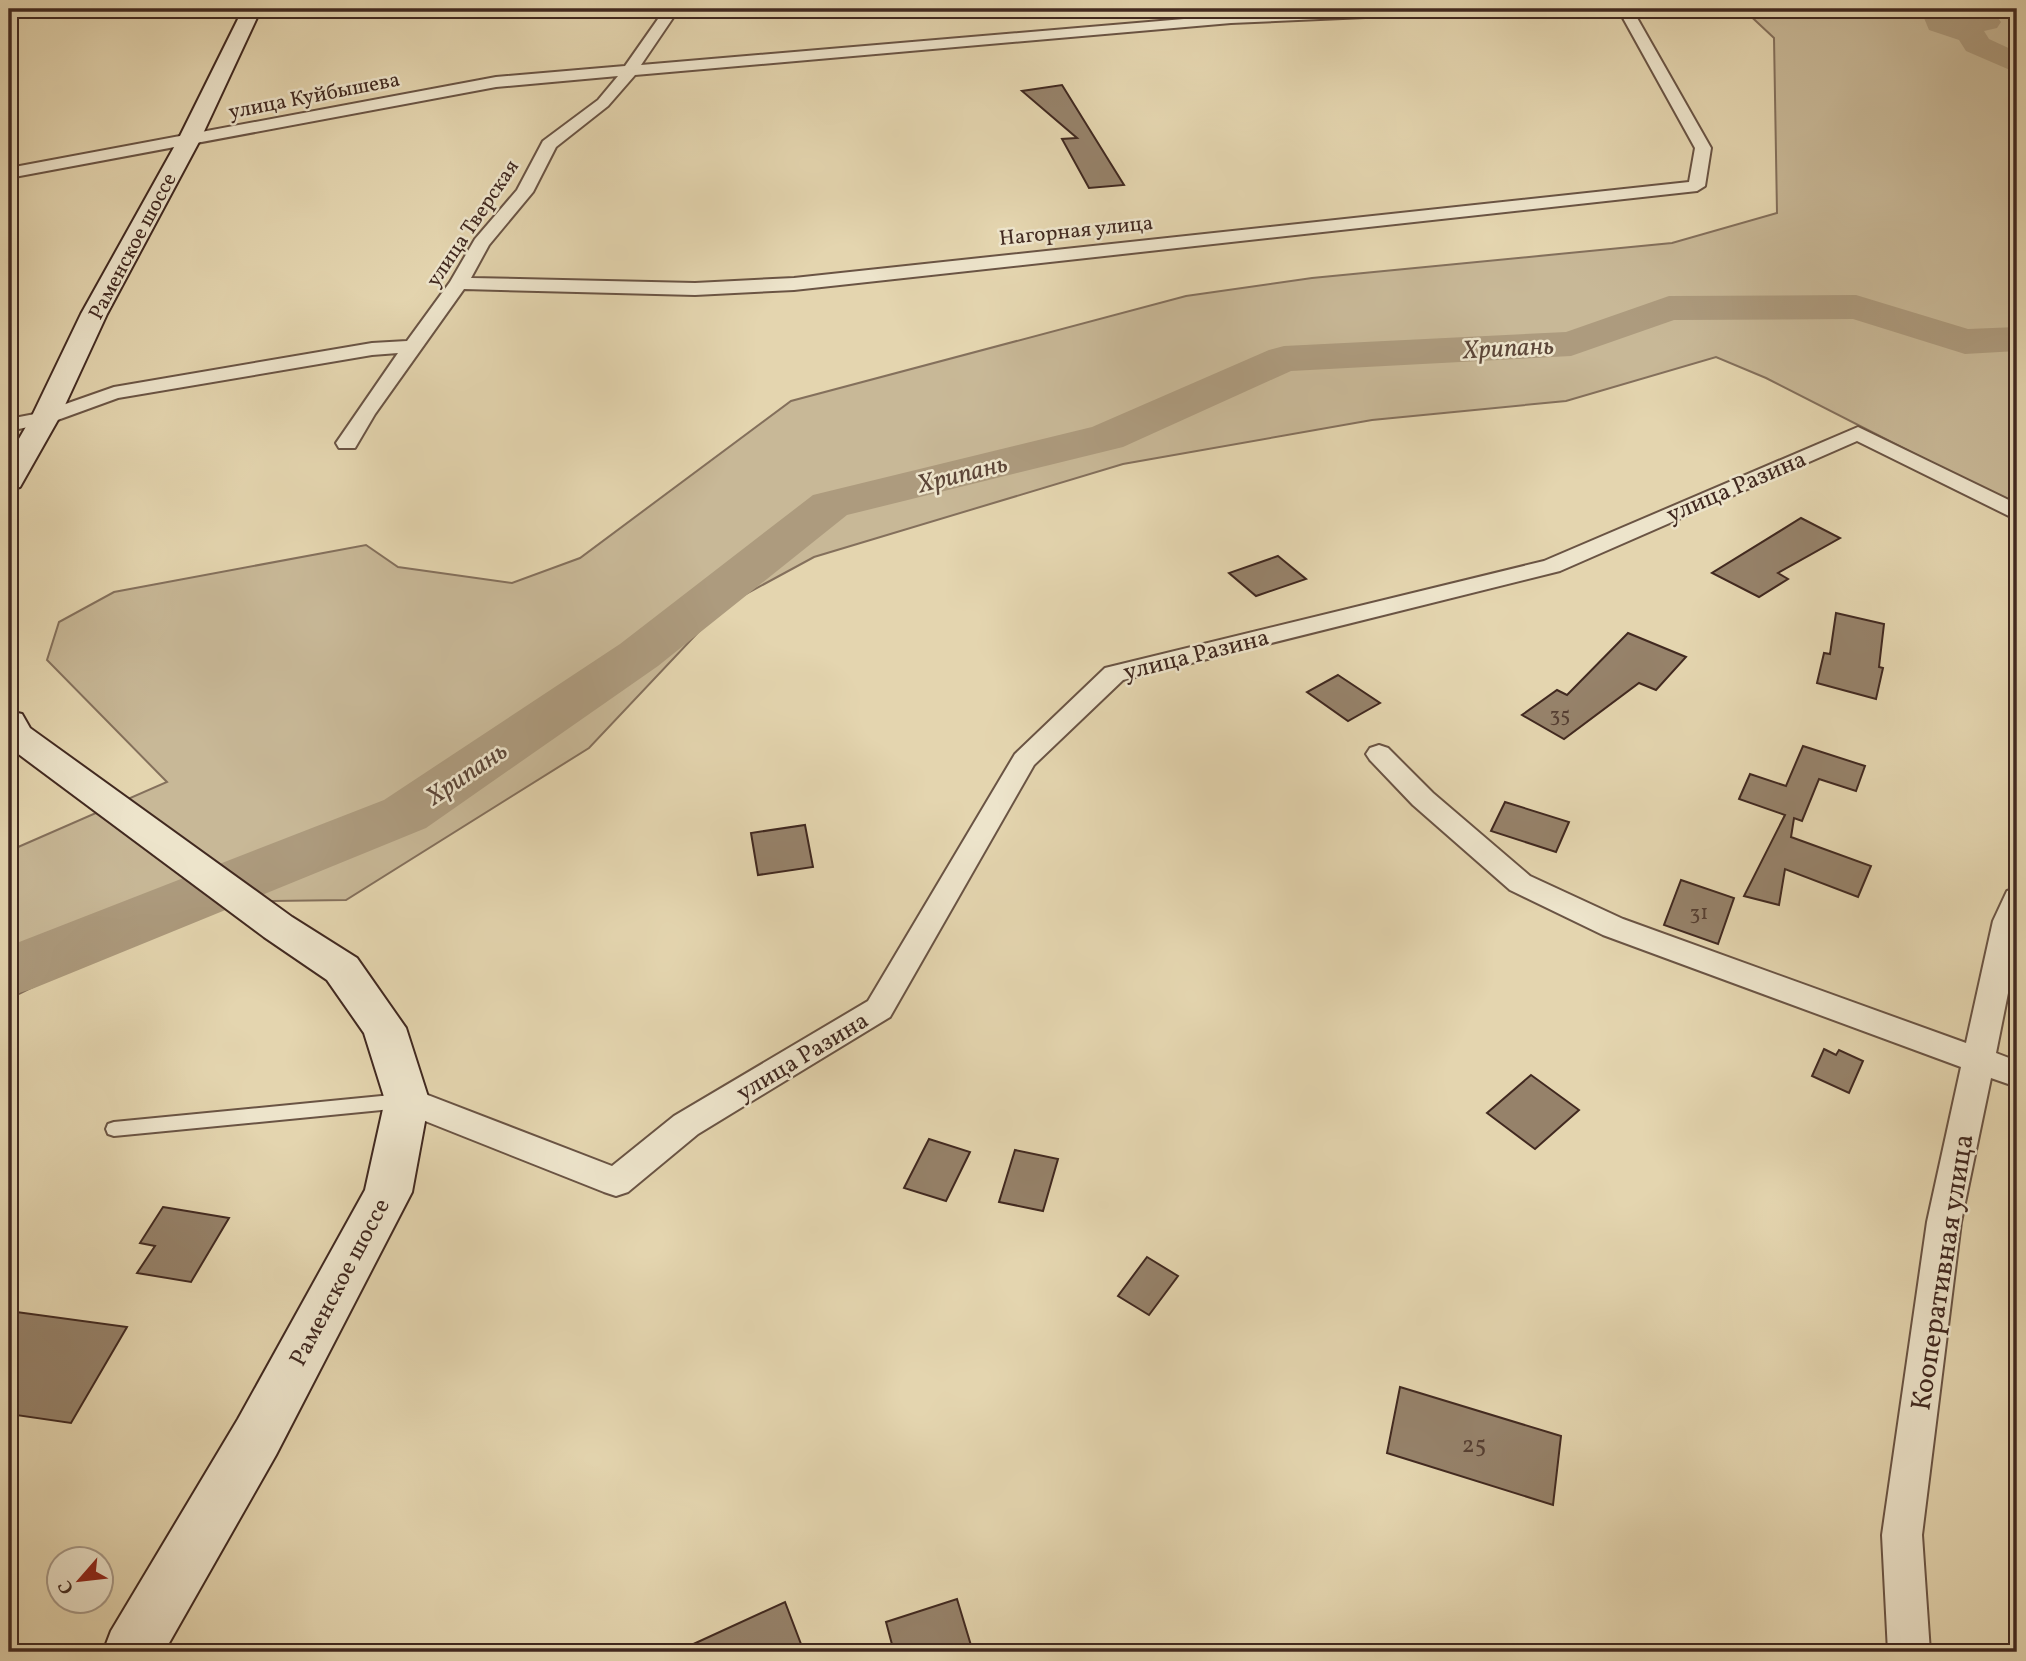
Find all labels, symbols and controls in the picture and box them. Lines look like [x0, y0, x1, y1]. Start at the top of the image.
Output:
street label: улица Куйбышева [226, 66, 402, 127]
street label: улица Тверская [420, 154, 527, 293]
street label: Раменское шоссе [82, 168, 184, 325]
street label: Нагорная улица [998, 209, 1155, 254]
water label: Хрипань [1461, 329, 1555, 369]
street label: улица Разина [1662, 443, 1812, 533]
water label: Хрипань [913, 446, 1012, 504]
street label: улица Разина [1120, 621, 1273, 690]
house number: 35 [1550, 701, 1570, 730]
water label: Хрипань [418, 734, 515, 816]
house number: 31 [1690, 899, 1708, 928]
street label: улица Разина [730, 1005, 876, 1111]
street label: Кооперативная улица [1902, 1131, 1985, 1413]
street label: Раменское шоссе [282, 1193, 399, 1373]
house number: 25 [1462, 1429, 1486, 1463]
north arrow [46, 1546, 116, 1616]
text: С [52, 1576, 81, 1599]

